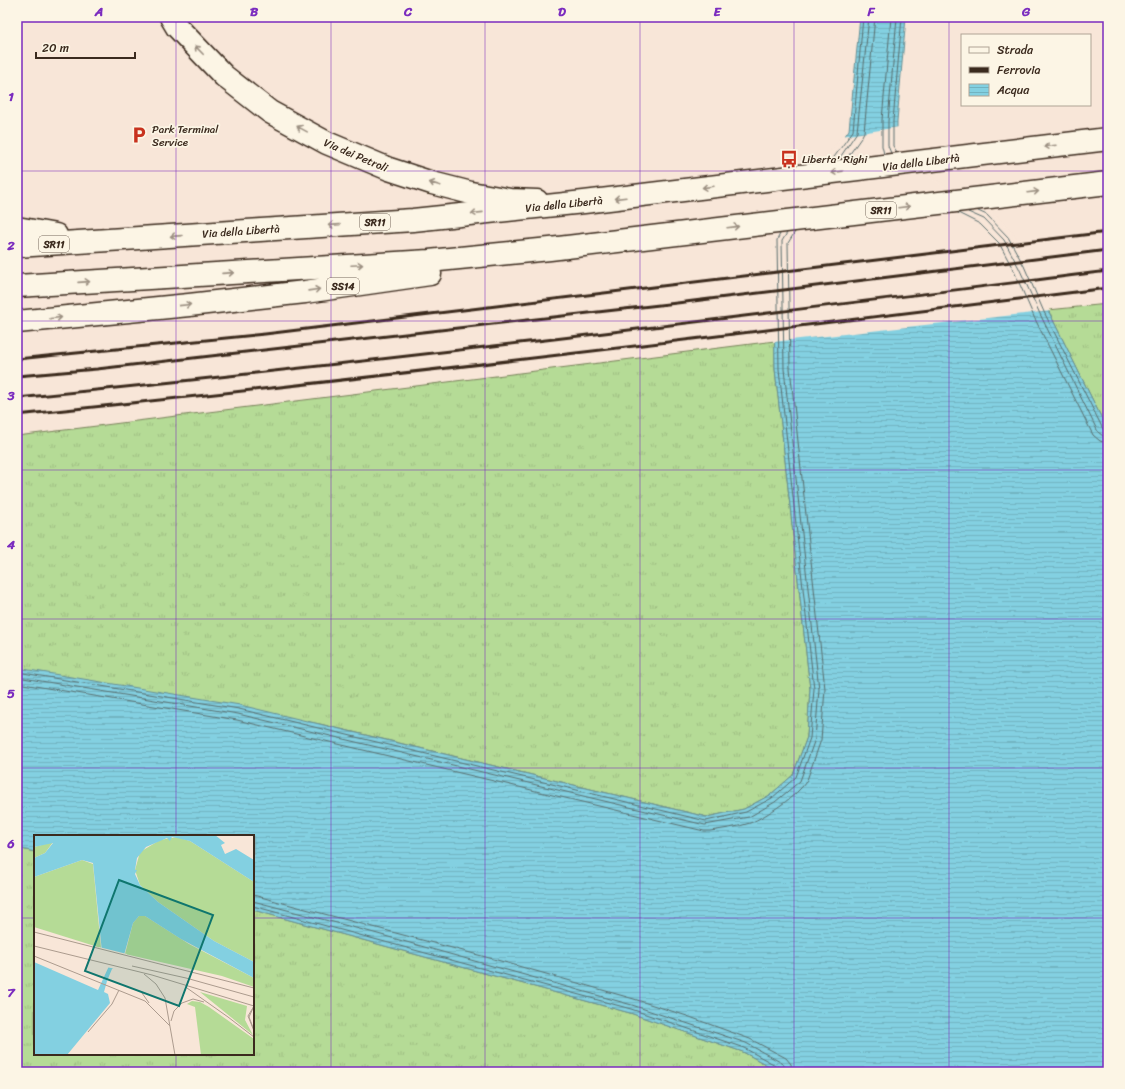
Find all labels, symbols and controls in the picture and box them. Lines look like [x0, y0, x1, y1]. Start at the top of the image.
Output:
text: A [94, 0, 103, 23]
text: B [250, 0, 259, 23]
text: C [403, 0, 413, 23]
text: D [558, 0, 566, 23]
text: E [713, 0, 722, 23]
text: F [866, 0, 875, 23]
text: G [1021, 0, 1031, 23]
scale bar [36, 34, 135, 60]
legend [961, 34, 1091, 106]
text: 20 m [42, 37, 69, 59]
text: Strada [997, 39, 1034, 61]
one-way arrow [195, 45, 204, 55]
text: Ferrovia [997, 59, 1041, 81]
text: Acqua [996, 79, 1030, 101]
text: 1 [8, 85, 14, 108]
place label: Park Terminal Service [152, 120, 219, 152]
parking icon: Park Terminal Service [129, 125, 149, 145]
one-way arrow [296, 125, 308, 133]
street label: Via dei Petroli [321, 133, 392, 178]
one-way arrow [1044, 142, 1057, 150]
street label: Via della Libertà [881, 148, 961, 177]
bus stop icon: Liberta' Righi [779, 149, 799, 169]
place label: Liberta' Righi [802, 150, 868, 169]
one-way arrow [831, 168, 844, 175]
one-way arrow [428, 179, 441, 187]
one-way arrow [702, 183, 715, 191]
one-way arrow [1026, 188, 1039, 195]
street label: Via della Libertà [524, 191, 604, 218]
one-way arrow [614, 194, 627, 202]
road number: SR11 [866, 202, 896, 218]
one-way arrow [897, 203, 910, 211]
one-way arrow [471, 209, 484, 217]
road number: SR11 [360, 214, 390, 230]
street label: Via della Libertà [202, 219, 281, 244]
one-way arrow [328, 221, 341, 228]
one-way arrow [726, 223, 739, 231]
one-way arrow [170, 232, 183, 239]
text: 2 [6, 234, 15, 257]
road number: SR11 [39, 236, 69, 252]
one-way arrow [350, 262, 363, 269]
one-way arrow [221, 269, 234, 276]
one-way arrow [77, 278, 90, 285]
road number: SS14 [327, 278, 359, 294]
one-way arrow [307, 286, 320, 294]
one-way arrow [178, 302, 191, 309]
one-way arrow [49, 315, 62, 322]
text: 3 [6, 384, 15, 407]
text: 4 [6, 533, 16, 556]
text: 5 [7, 682, 15, 705]
text: 6 [6, 832, 15, 855]
inset map [34, 835, 254, 1055]
text: 7 [7, 981, 16, 1004]

